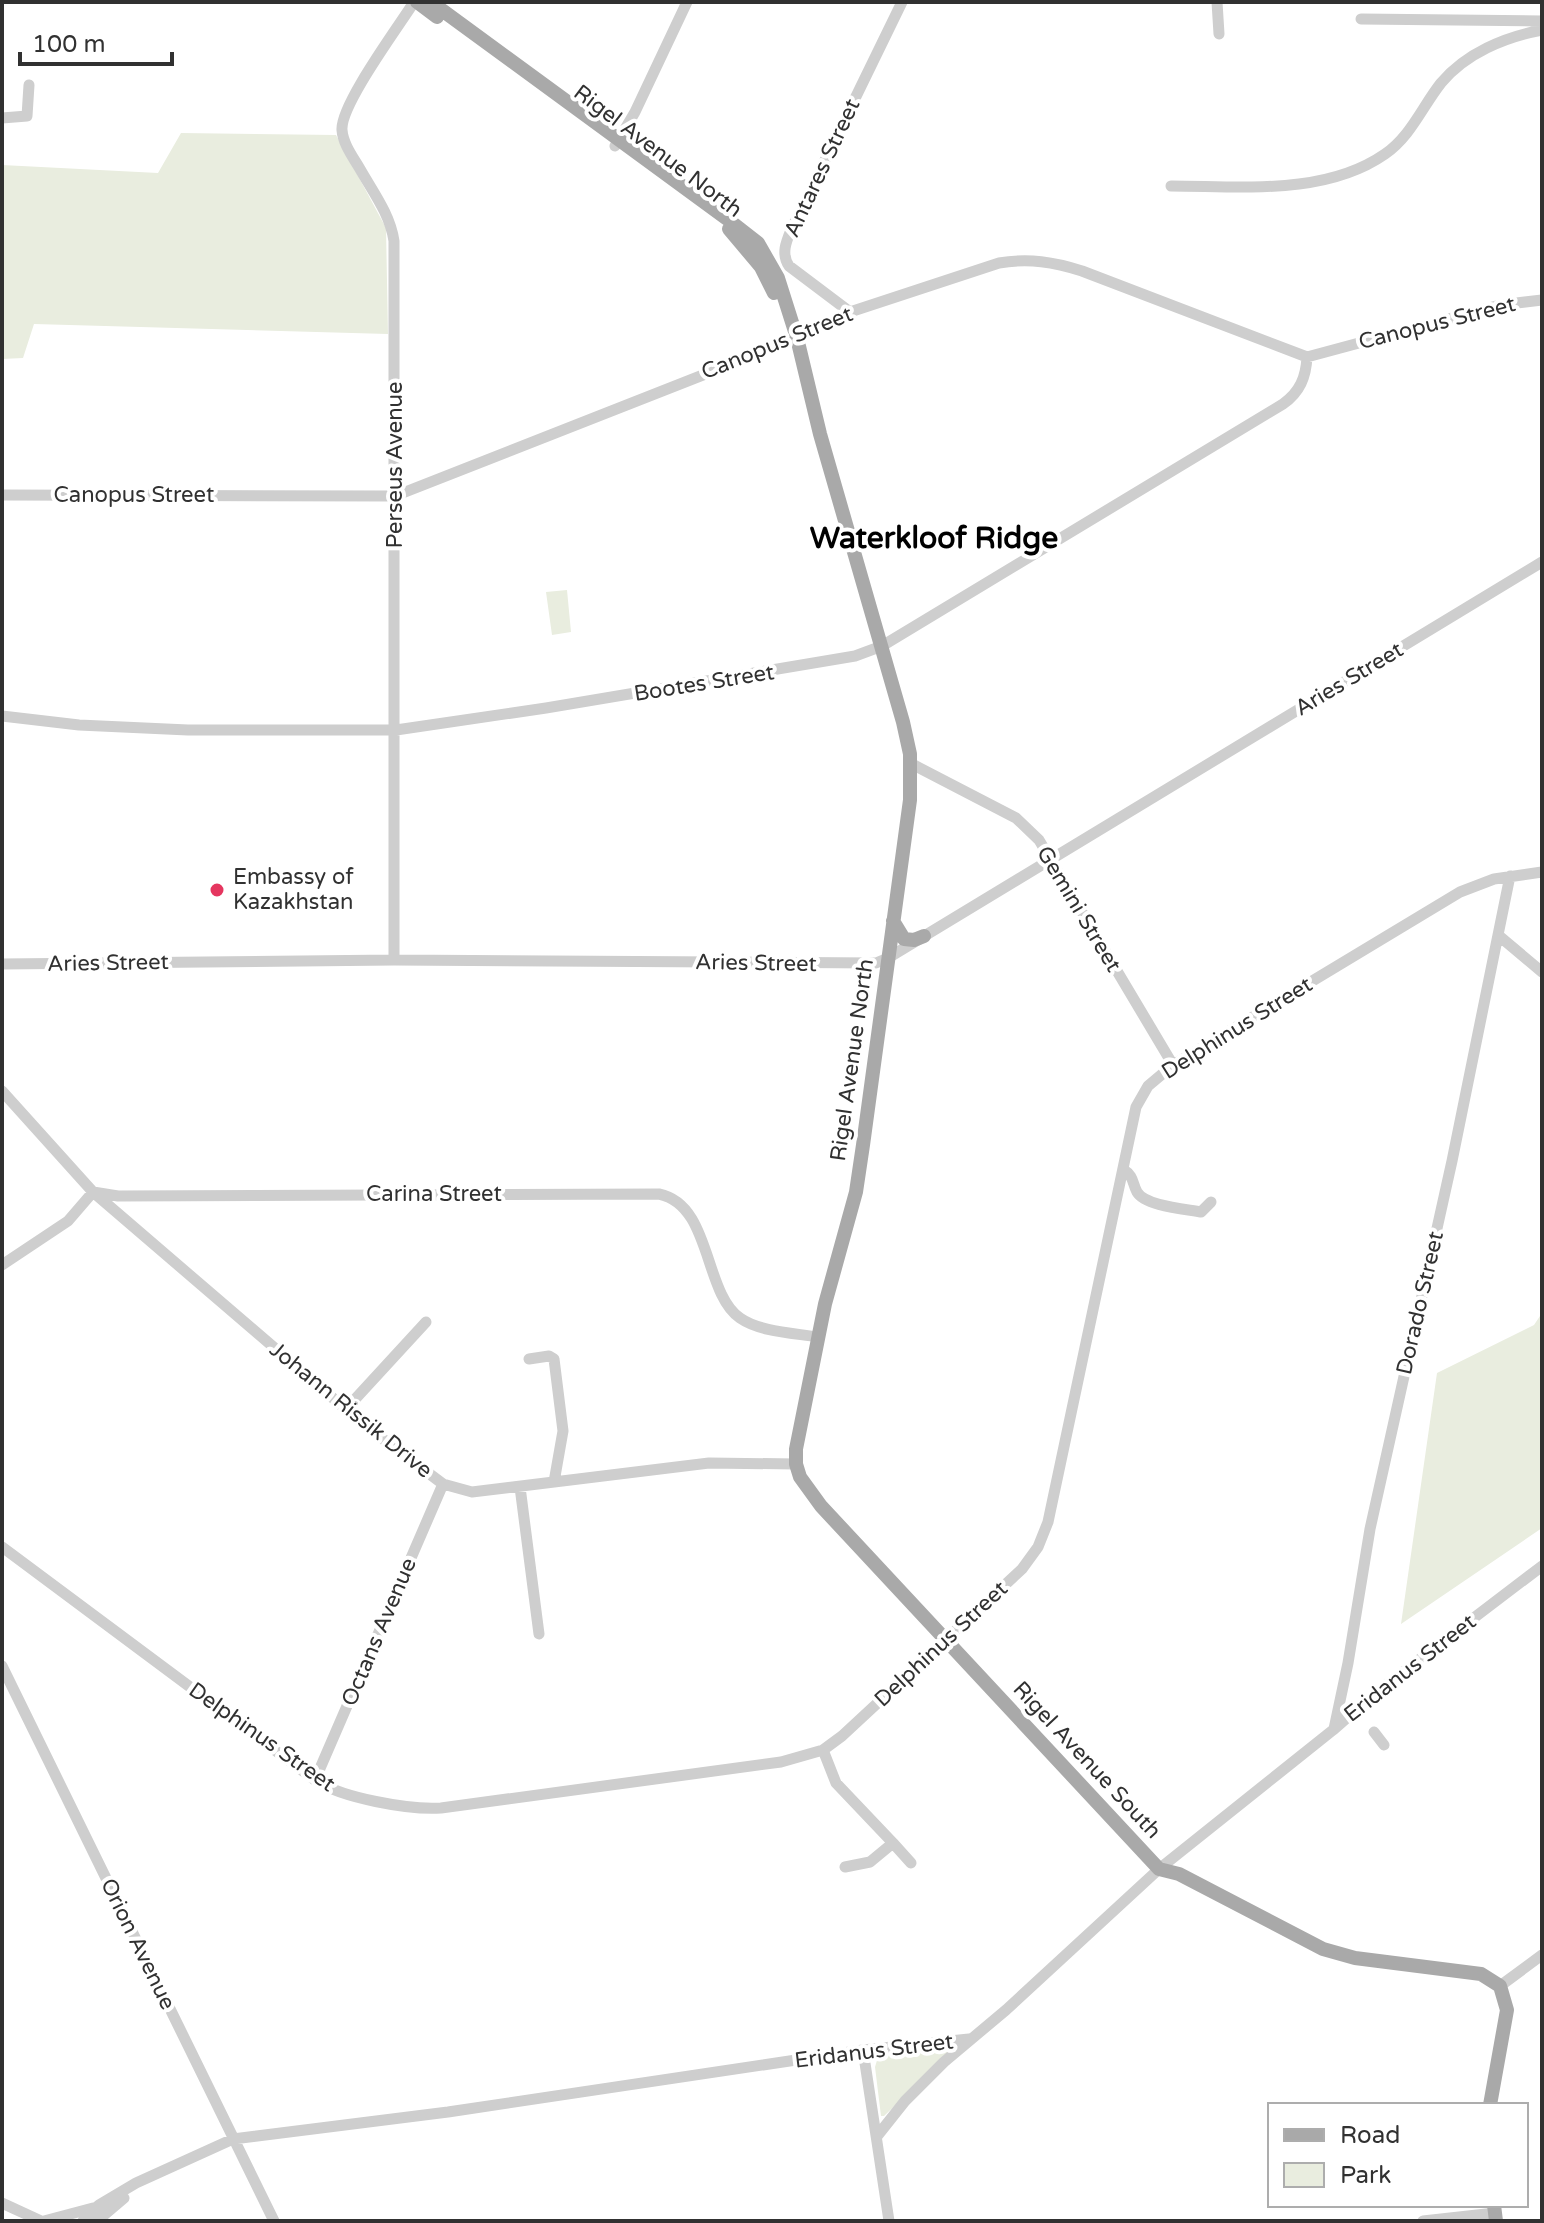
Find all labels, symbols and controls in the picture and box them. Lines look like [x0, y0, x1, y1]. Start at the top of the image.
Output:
scale bar [20, 16, 172, 66]
text: 100 m [32, 30, 106, 59]
street label: Rigel Avenue North [569, 79, 747, 223]
street label: Antares Street [779, 95, 865, 241]
street label: Canopus Street [1356, 291, 1518, 355]
street label: Canopus Street [698, 301, 856, 385]
street label: Perseus Avenue [382, 382, 408, 548]
street label: Canopus Street [54, 482, 214, 508]
district label: Waterkloof Ridge [810, 520, 1058, 557]
street label: Aries Street [1290, 636, 1408, 722]
street label: Bootes Street [632, 659, 776, 707]
street label: Gemini Street [1031, 841, 1127, 977]
place label: Embassy of Kazakhstan [233, 864, 354, 915]
marker: Embassy of Kazakhstan [208, 881, 226, 899]
street label: Aries Street [47, 949, 169, 977]
street label: Aries Street [695, 949, 817, 977]
street label: Rigel Avenue North [825, 957, 879, 1163]
street label: Delphinus Street [1157, 971, 1317, 1085]
street label: Carina Street [366, 1181, 502, 1207]
street label: Dorado Street [1391, 1229, 1449, 1377]
street label: Johann Rissik Drive [265, 1336, 437, 1484]
street label: Octans Avenue [336, 1554, 422, 1710]
street label: Delphinus Street [869, 1576, 1013, 1712]
street label: Eridanus Street [1339, 1609, 1481, 1727]
street label: Rigel Avenue South [1007, 1676, 1167, 1844]
street label: Delphinus Street [184, 1677, 340, 1797]
street label: Orion Avenue [95, 1874, 181, 2014]
street label: Eridanus Street [793, 2028, 955, 2074]
legend [1268, 2103, 1528, 2207]
text: Road [1340, 2121, 1400, 2150]
text: Park [1340, 2161, 1391, 2190]

